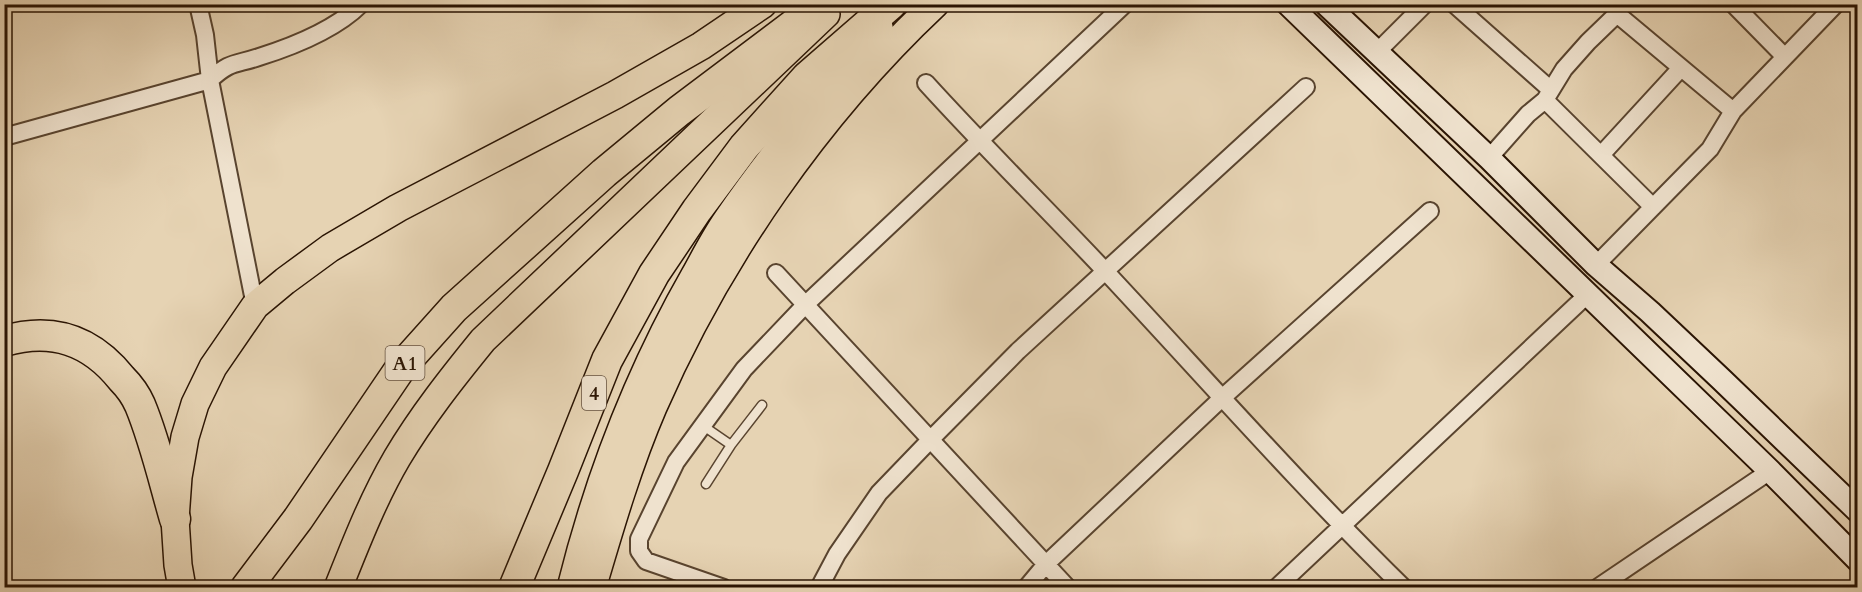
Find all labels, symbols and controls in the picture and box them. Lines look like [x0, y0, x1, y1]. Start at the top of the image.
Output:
road number: A1 [386, 346, 424, 380]
road number: 4 [582, 376, 606, 410]

